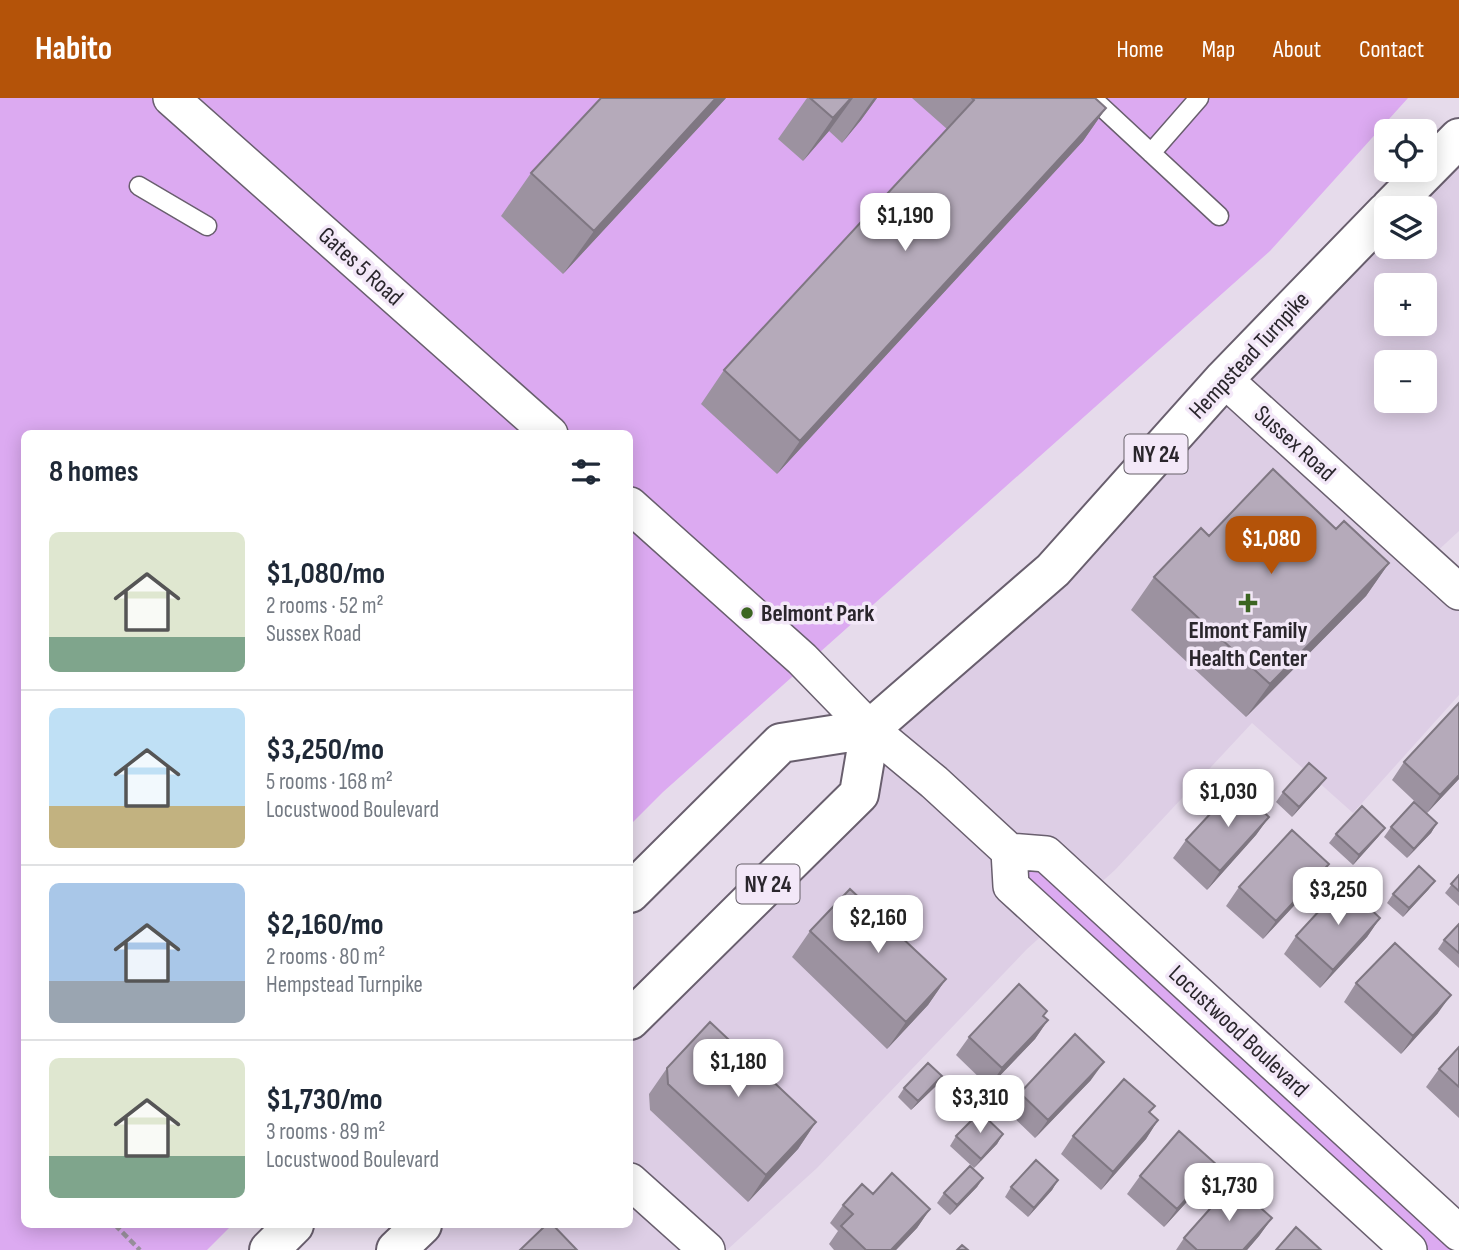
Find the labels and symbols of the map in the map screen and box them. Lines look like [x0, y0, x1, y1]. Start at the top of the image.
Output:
pin: $1,190 [848, 194, 962, 253]
street label: Gates 5 Road [312, 221, 409, 312]
street label: Hempstead Turnpike [1183, 286, 1316, 425]
street label: Sussex Road [1248, 399, 1341, 487]
road number: NY 24 [1124, 434, 1188, 474]
pin: $1,080 [1214, 517, 1328, 576]
marker: Elmont Family Health Center [1238, 593, 1258, 613]
place label: Belmont Park [761, 599, 874, 628]
marker: Belmont Park [739, 605, 755, 621]
place label: Elmont Family Health Center [1189, 616, 1308, 673]
pin: $1,030 [1171, 770, 1285, 829]
road number: NY 24 [736, 864, 800, 904]
pin: $3,250 [1281, 868, 1395, 927]
pin: $2,160 [821, 896, 935, 955]
street label: Locustwood Boulevard [1163, 959, 1315, 1104]
pin: $1,180 [681, 1040, 795, 1099]
pin: $3,310 [923, 1076, 1037, 1135]
pin: $1,730 [1172, 1164, 1286, 1223]

